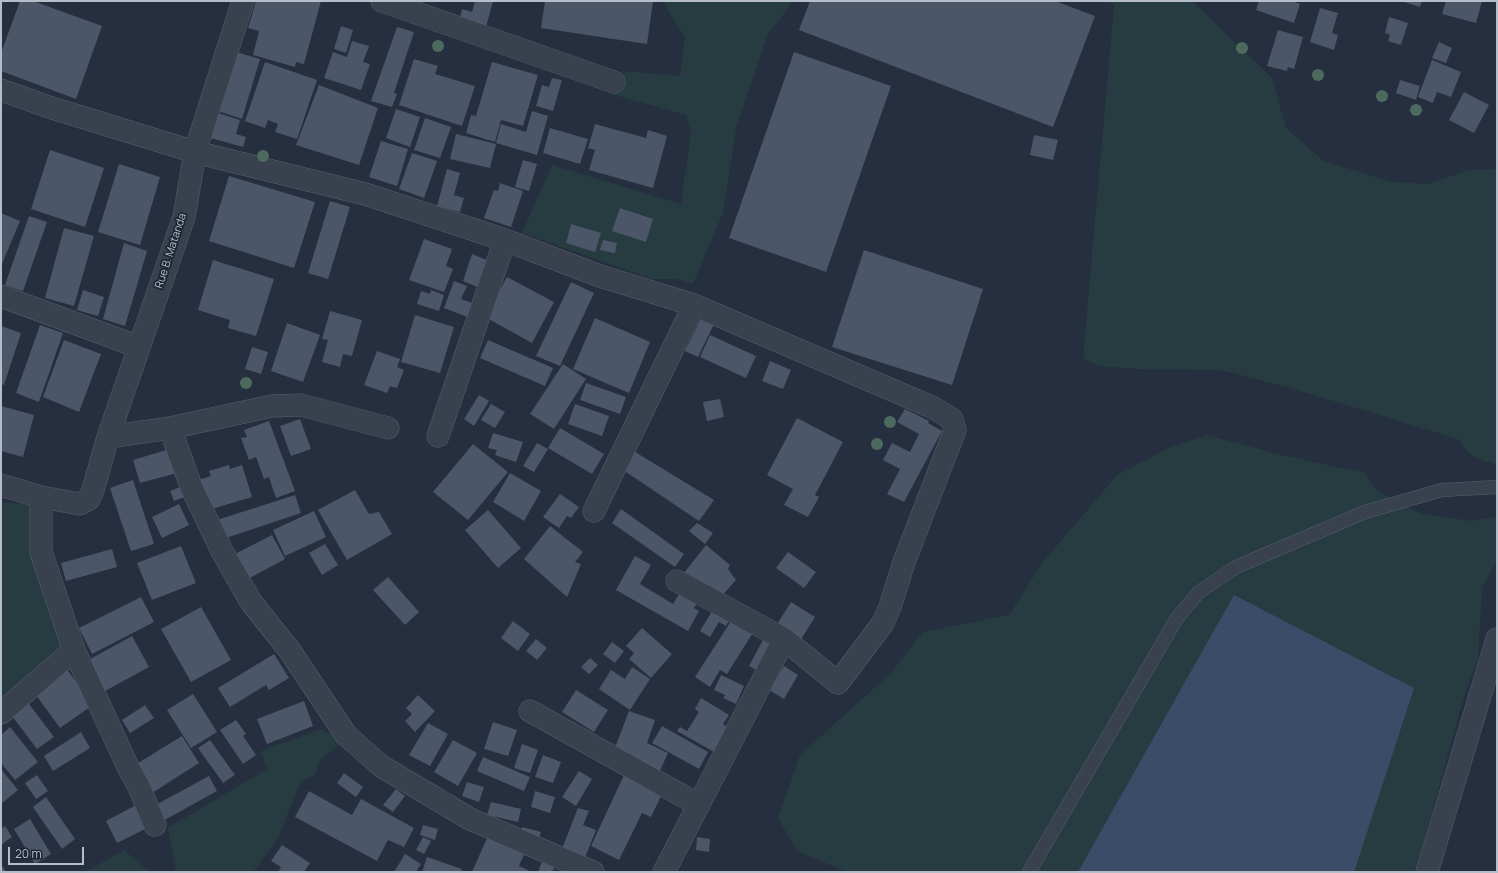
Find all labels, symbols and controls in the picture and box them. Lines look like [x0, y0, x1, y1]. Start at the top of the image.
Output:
street label: Rue B. Matanda [153, 212, 189, 290]
scale bar [10, 839, 86, 865]
text: 20 m [15, 845, 42, 862]

